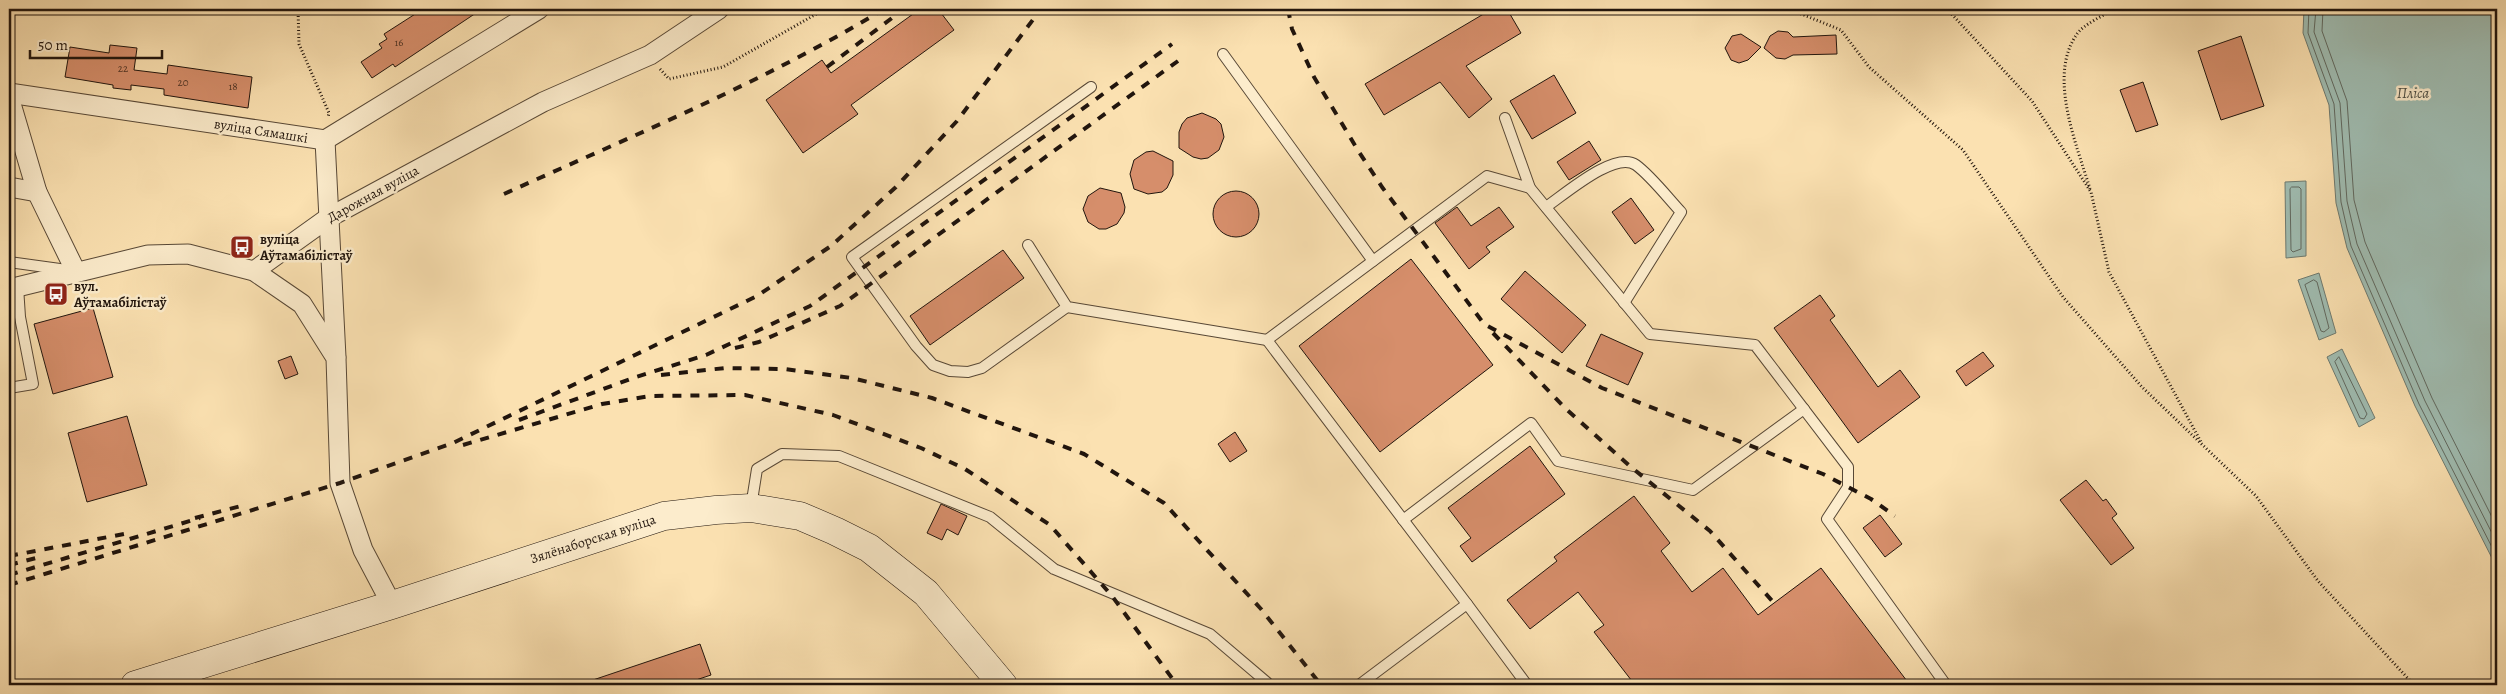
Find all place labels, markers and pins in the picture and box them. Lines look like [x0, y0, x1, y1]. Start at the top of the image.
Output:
place label: вуліца Аўтамабілістаў [259, 230, 353, 265]
bus stop icon: вуліца Аўтамабілістаў [229, 234, 255, 260]
place label: вул. Аўтамабілістаў [73, 277, 167, 312]
bus stop icon: вул. Аўтамабілістаў [43, 281, 69, 307]

